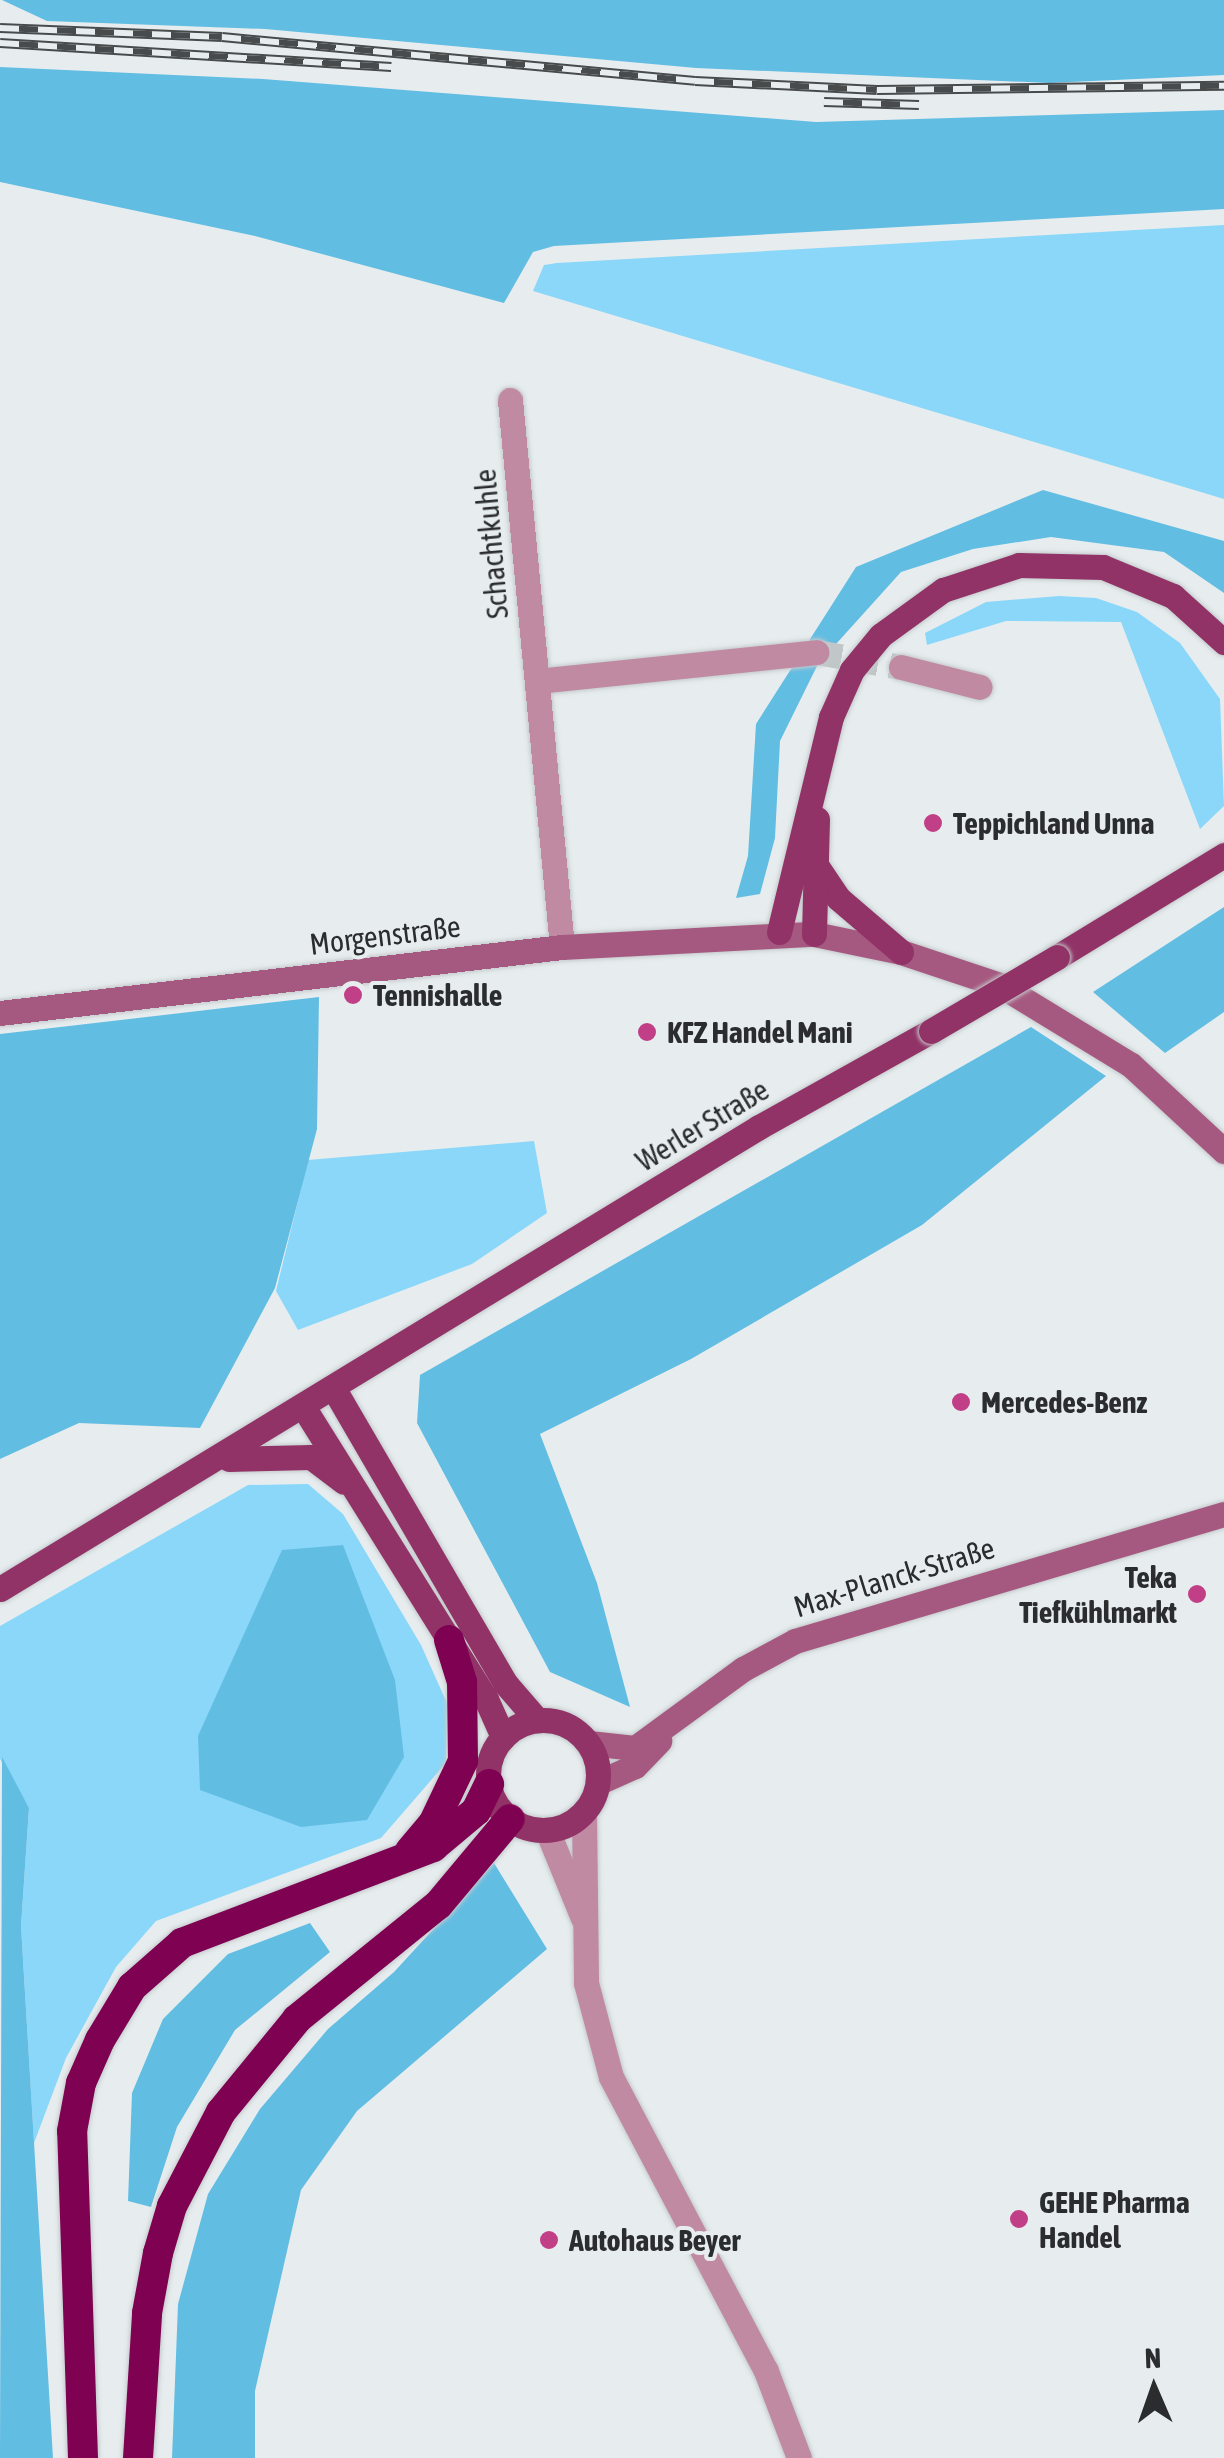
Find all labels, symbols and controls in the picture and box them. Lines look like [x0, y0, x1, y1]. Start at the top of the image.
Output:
street label: Schachtkuhle [467, 468, 515, 620]
place label: Teppichland Unna [953, 805, 1155, 841]
marker: Teppichland Unna [922, 812, 944, 834]
street label: Morgenstraße [307, 908, 463, 962]
place label: Tennishalle [373, 977, 502, 1013]
marker: Tennishalle [342, 984, 364, 1006]
place label: KFZ Handel Mani [667, 1014, 853, 1050]
marker: KFZ Handel Mani [636, 1021, 658, 1043]
street label: Werler Straße [629, 1071, 775, 1179]
place label: Mercedes-Benz [981, 1384, 1147, 1420]
marker: Mercedes-Benz [950, 1391, 972, 1413]
street label: Max-Planck-Straße [789, 1529, 999, 1625]
place label: Teka Tiefkühlmarkt [1019, 1559, 1177, 1630]
marker: Teka Tiefkühlmarkt [1186, 1583, 1208, 1605]
place label: GEHE Pharma Handel [1039, 2184, 1190, 2254]
marker: GEHE Pharma Handel [1008, 2208, 1030, 2230]
place label: Autohaus Beyer [569, 2222, 740, 2258]
marker: Autohaus Beyer [538, 2229, 560, 2251]
north arrow [1104, 2338, 1204, 2438]
text: N [1144, 2342, 1162, 2374]

